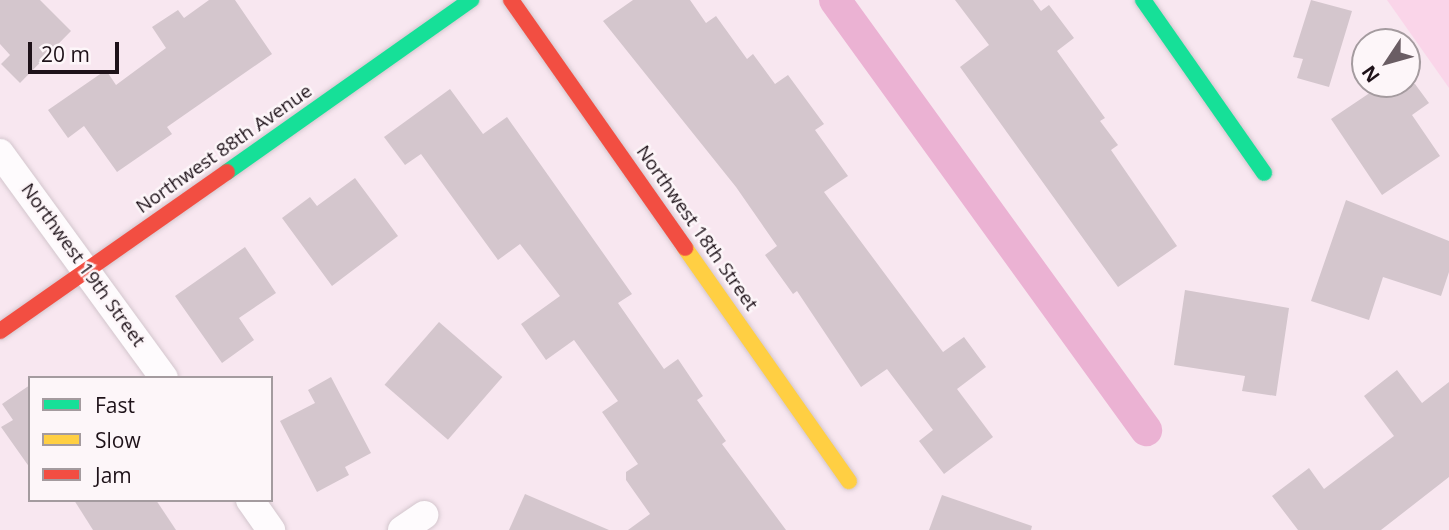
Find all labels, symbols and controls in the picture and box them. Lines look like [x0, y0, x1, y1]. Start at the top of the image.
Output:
scale bar [32, 28, 122, 72]
north arrow [1351, 28, 1421, 98]
text: 20 m [41, 40, 90, 68]
text: N [1356, 60, 1386, 88]
street label: Northwest 88th Avenue [132, 80, 316, 218]
street label: Northwest 18th Street [631, 141, 763, 315]
street label: Northwest 19th Street [16, 179, 150, 351]
legend [28, 376, 273, 502]
text: Fast [95, 391, 135, 419]
text: Slow [95, 426, 141, 454]
text: Jam [95, 461, 132, 489]

